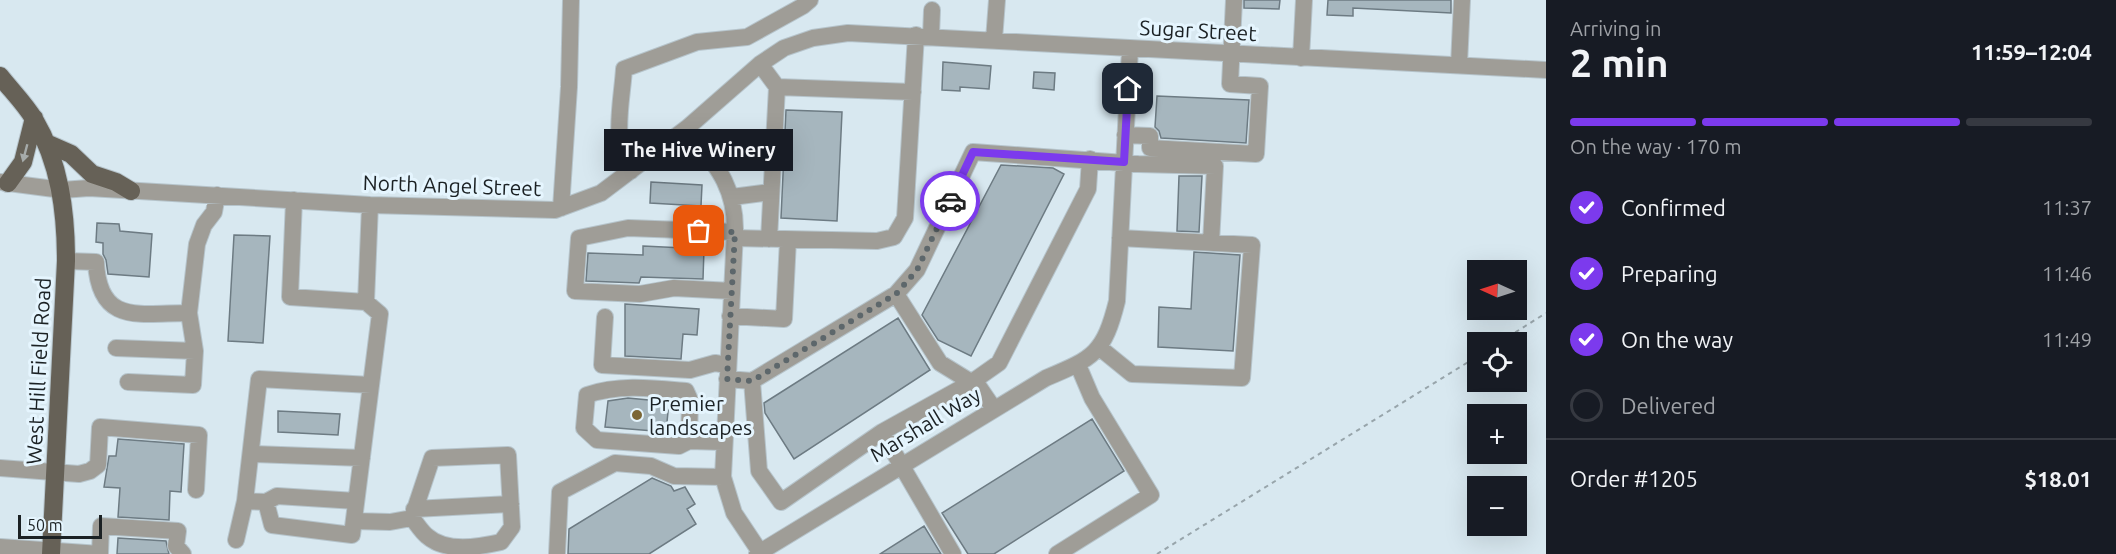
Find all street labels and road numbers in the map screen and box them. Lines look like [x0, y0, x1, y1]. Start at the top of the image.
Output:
street label: Sugar Street [1139, 15, 1257, 45]
street label: North Angel Street [362, 170, 542, 200]
street label: West Hill Field Road [21, 277, 55, 465]
street label: Marshall Way [865, 382, 985, 466]

